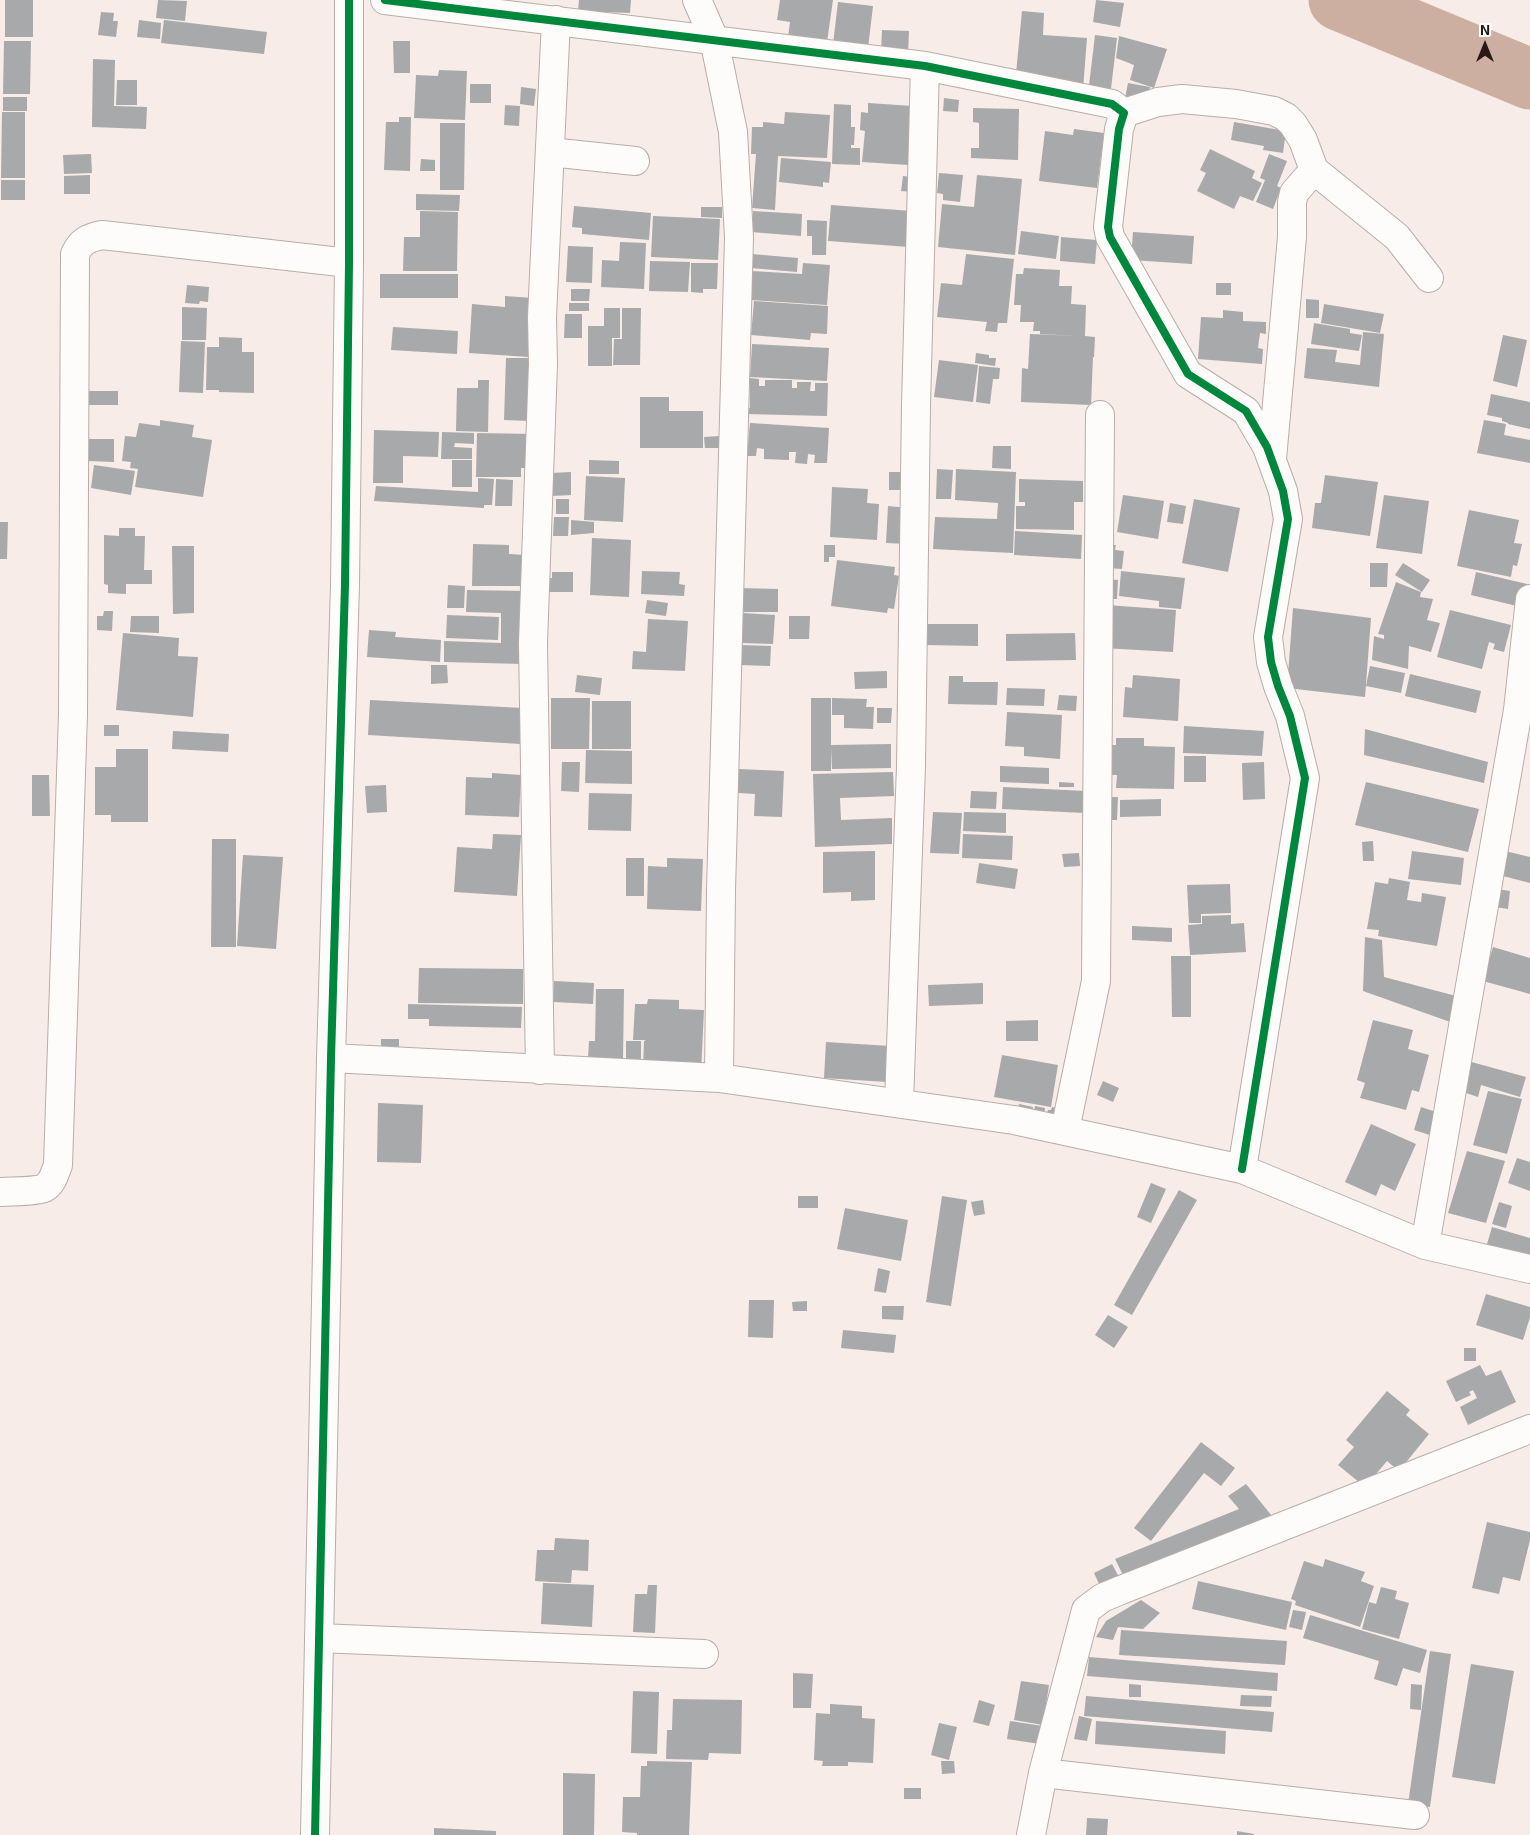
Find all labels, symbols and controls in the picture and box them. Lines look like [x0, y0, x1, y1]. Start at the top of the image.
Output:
north arrow [1460, 20, 1510, 70]
text: N [1480, 21, 1490, 38]

